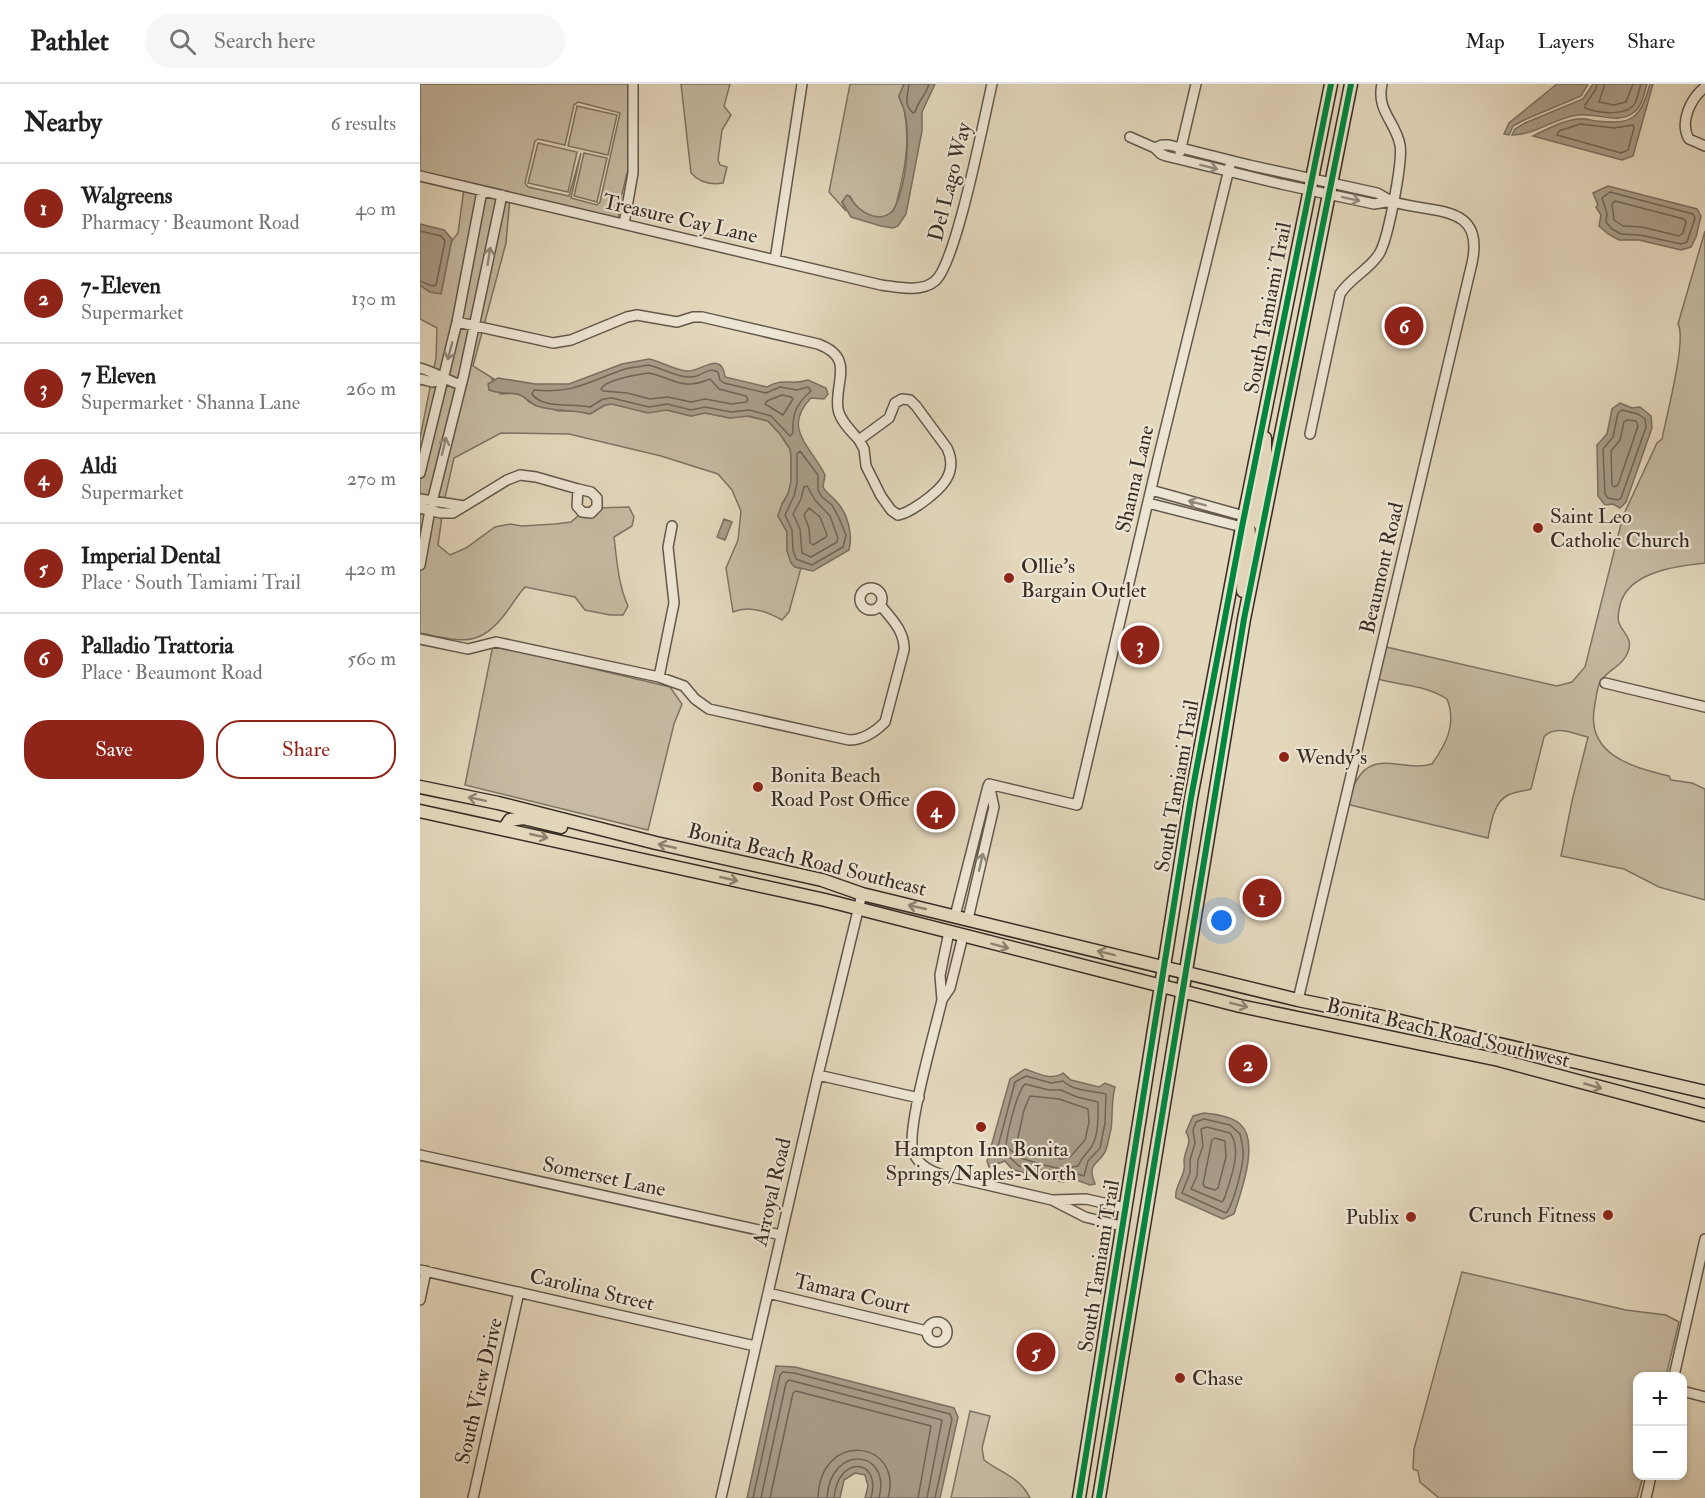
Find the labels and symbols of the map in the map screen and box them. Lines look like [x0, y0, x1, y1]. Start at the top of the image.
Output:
street label: Del Lago Way [922, 119, 978, 244]
one-way arrow [1200, 161, 1219, 173]
street label: Treasure Cay Lane [600, 188, 760, 250]
one-way arrow [1341, 194, 1360, 206]
street label: South Tamiami Trail [1238, 219, 1298, 396]
one-way arrow [483, 247, 494, 267]
pin: 6 [1384, 304, 1424, 348]
one-way arrow [444, 341, 456, 360]
street label: Shanna Lane [1110, 422, 1161, 535]
one-way arrow [439, 437, 451, 456]
one-way arrow [1188, 497, 1207, 508]
street label: Beaumont Road [1354, 499, 1410, 636]
place label: Saint Leo Catholic Church [1550, 503, 1690, 554]
marker: Saint Leo Catholic Church [1531, 521, 1545, 535]
place label: Ollie's Bargain Outlet [1021, 553, 1147, 604]
marker: Ollie's Bargain Outlet [1002, 571, 1016, 585]
pin: 3 [1120, 622, 1160, 668]
street label: South Tamiami Trail [1149, 697, 1206, 874]
place label: Wendy's [1295, 744, 1367, 771]
marker: Wendy's [1277, 750, 1291, 764]
place label: Bonita Beach Road Post Office [770, 762, 910, 813]
marker: Bonita Beach Road Post Office [751, 780, 765, 794]
pin: 4 [916, 788, 956, 832]
one-way arrow [468, 793, 488, 804]
street label: Bonita Beach Road Southeast [685, 817, 929, 903]
one-way arrow [529, 831, 548, 843]
one-way arrow [657, 839, 676, 851]
one-way arrow [976, 853, 987, 872]
one-way arrow [719, 874, 738, 886]
pin: 1 [1242, 876, 1282, 920]
one-way arrow [908, 900, 927, 912]
your location [1207, 906, 1236, 935]
one-way arrow [990, 941, 1009, 952]
one-way arrow [1097, 947, 1116, 959]
street label: Bonita Beach Road Southwest [1324, 992, 1573, 1074]
one-way arrow [1229, 1000, 1248, 1012]
pin: 2 [1228, 1042, 1268, 1086]
one-way arrow [1583, 1081, 1602, 1092]
marker: Hampton Inn Bonita Springs/Naples-North [974, 1120, 988, 1134]
street label: Arroyal Road [746, 1135, 798, 1250]
place label: Hampton Inn Bonita Springs/Naples-North [885, 1136, 1077, 1187]
street label: Somerset Lane [540, 1151, 668, 1203]
street label: South Tamiami Trail [1072, 1177, 1126, 1354]
place label: Crunch Fitness [1468, 1202, 1596, 1229]
place label: Publix [1345, 1204, 1400, 1231]
marker: Crunch Fitness [1601, 1208, 1615, 1222]
marker: Publix [1404, 1210, 1418, 1224]
street label: Carolina Street [527, 1263, 657, 1317]
street label: Tamara Court [791, 1267, 913, 1321]
street label: South View Drive [449, 1315, 509, 1467]
pin: 5 [1016, 1330, 1056, 1374]
place label: Chase [1192, 1365, 1243, 1392]
marker: Chase [1173, 1371, 1187, 1385]

